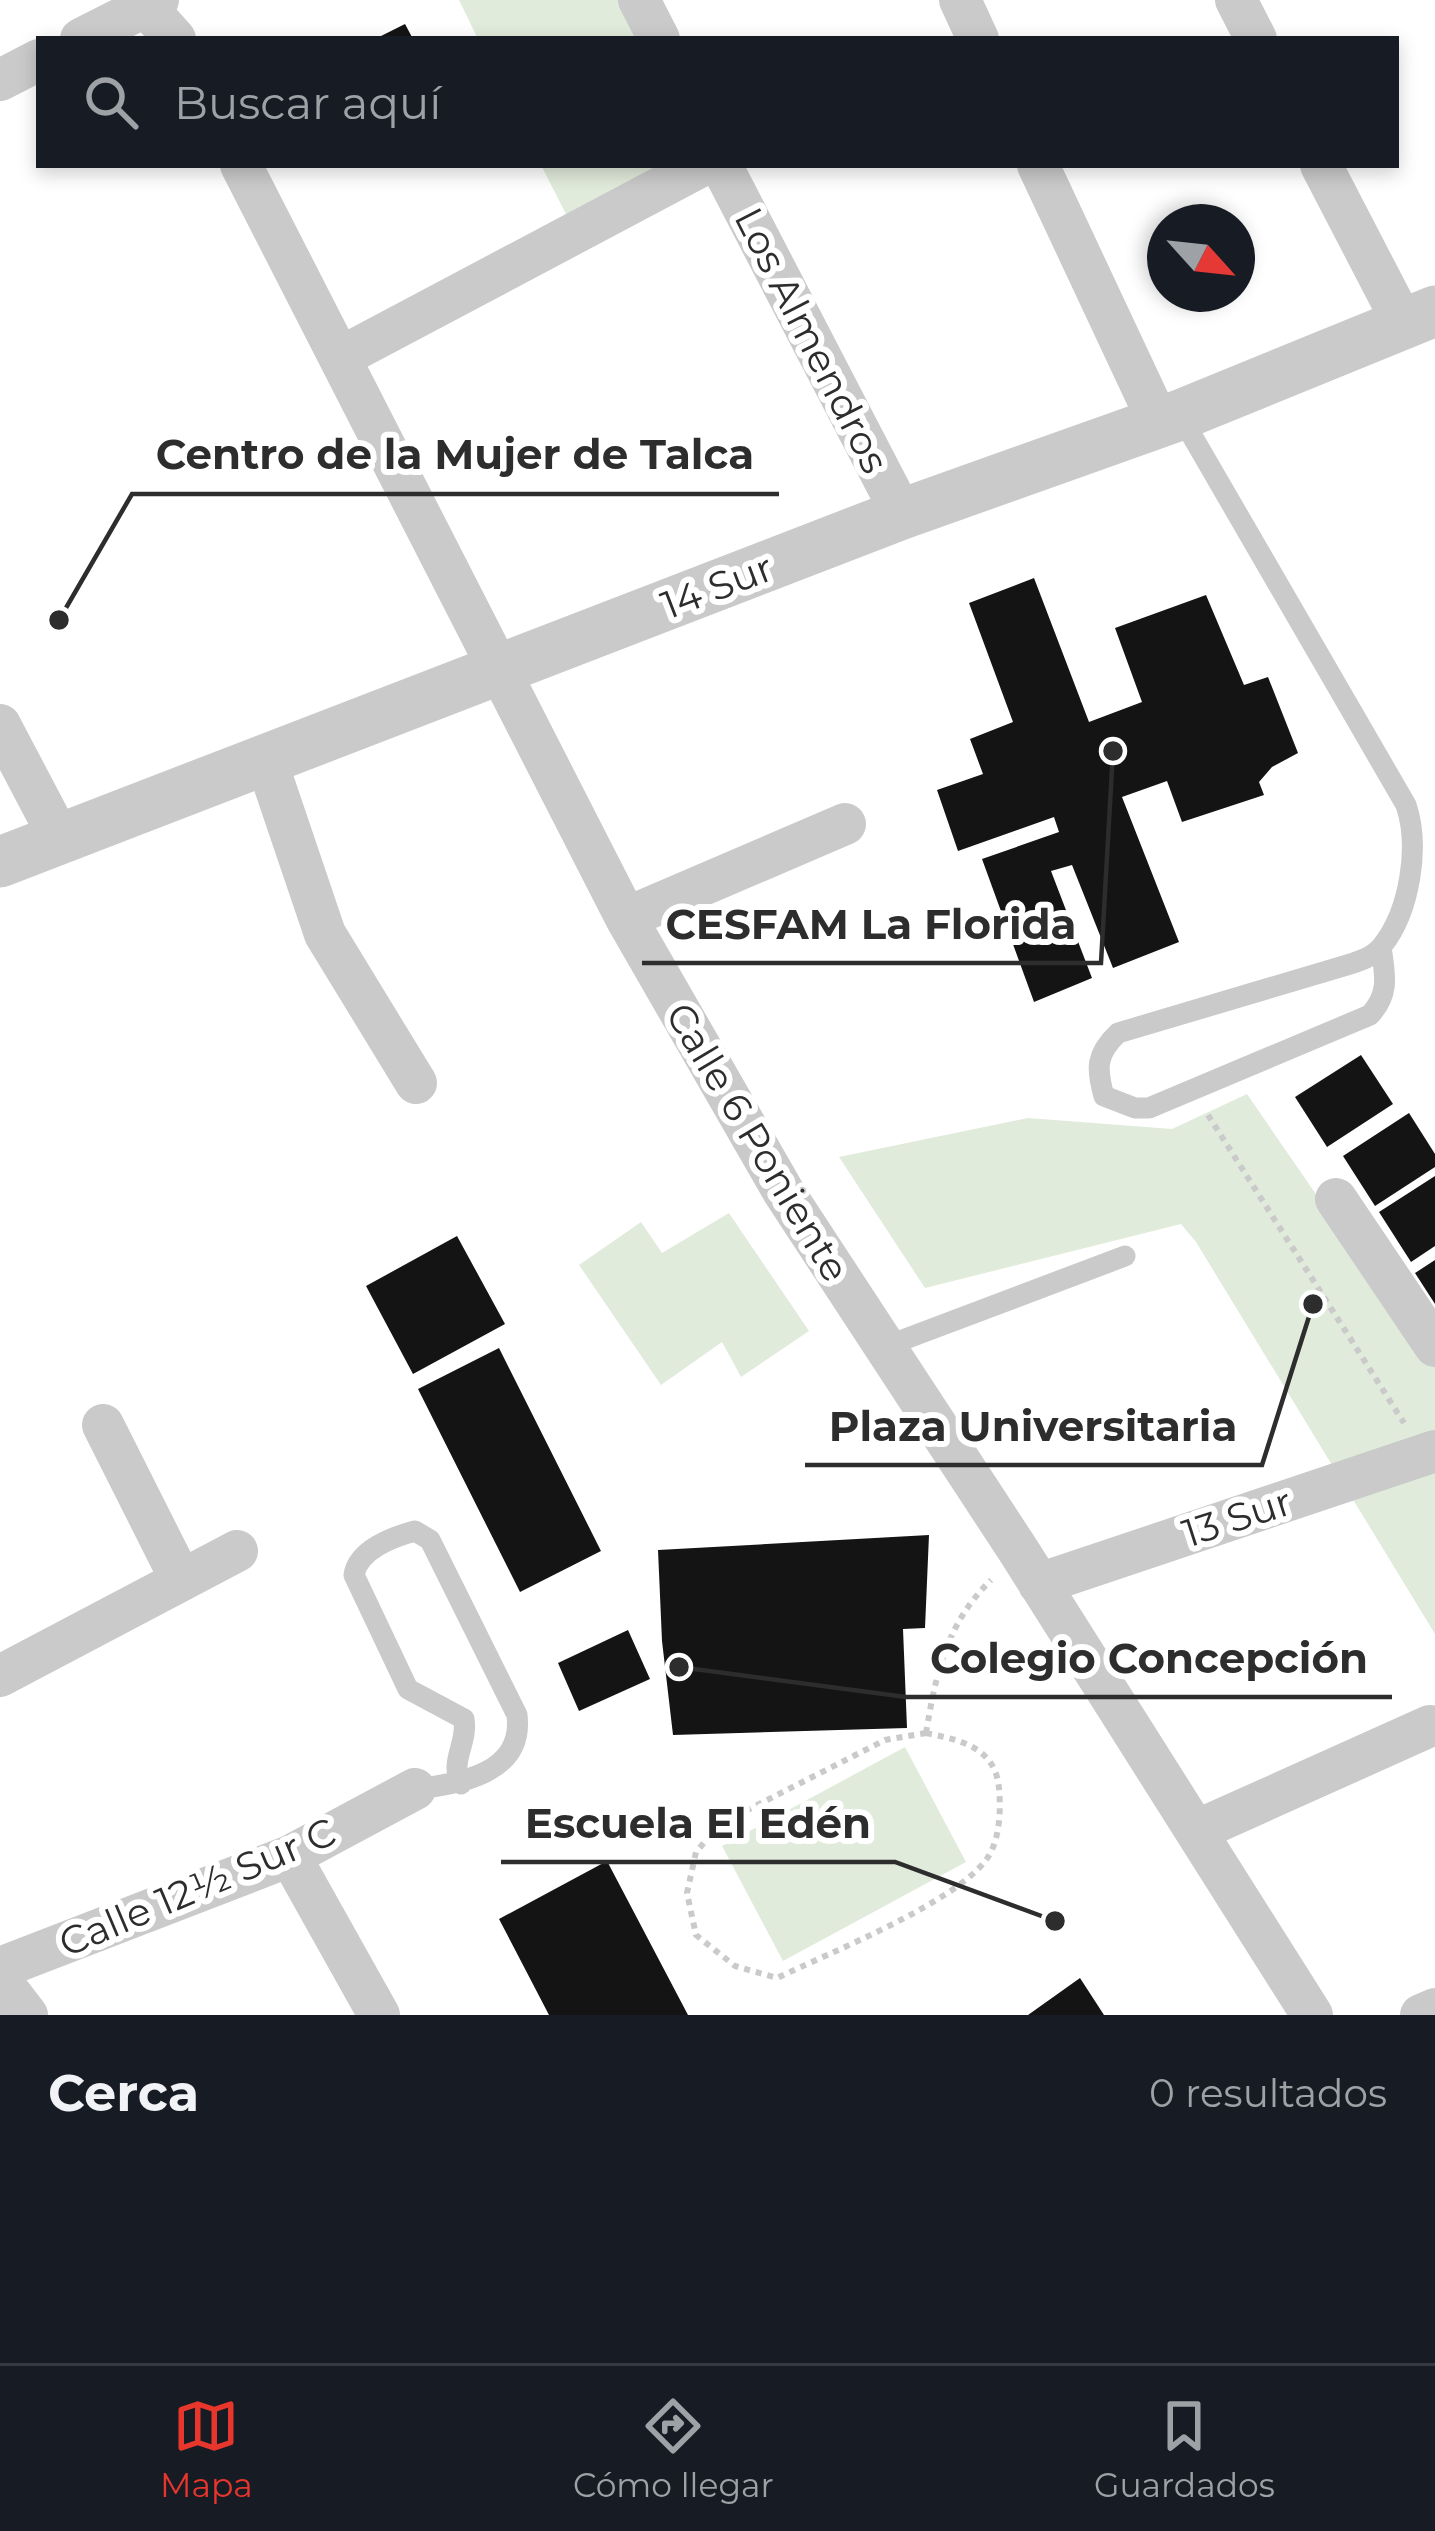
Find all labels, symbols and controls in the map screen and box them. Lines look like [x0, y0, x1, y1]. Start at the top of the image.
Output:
search box [36, 36, 1399, 168]
icon: search [78, 69, 144, 135]
text: Buscar aquí [174, 75, 441, 130]
street label: Los Almendros [725, 199, 899, 481]
north arrow [1147, 204, 1255, 312]
callout: Centro de la Mujer de Talca [132, 416, 779, 494]
text: Centro de la Mujer de Talca [156, 428, 754, 480]
street label: 14 Sur [654, 543, 780, 629]
callout: CESFAM La Florida [642, 885, 1101, 963]
text: CESFAM La Florida [665, 898, 1077, 950]
street label: Calle 6 Poniente [656, 994, 860, 1290]
callout: Plaza Universitaria [805, 1387, 1262, 1465]
text: Plaza Universitaria [829, 1400, 1237, 1452]
street label: 13 Sur [1176, 1477, 1298, 1557]
callout: Colegio Concepción [906, 1619, 1392, 1697]
text: Colegio Concepción [930, 1632, 1368, 1684]
callout: Escuela El Edén [501, 1784, 895, 1862]
text: Escuela El Edén [525, 1797, 871, 1849]
street label: Calle 12½ Sur C [52, 1807, 342, 1967]
text: Cerca [48, 2062, 199, 2124]
text: 0 resultados [1149, 2069, 1387, 2117]
tab: Mapa [160, 2393, 253, 2505]
tab: Cómo llegar [573, 2393, 774, 2505]
tab: Guardados [1094, 2393, 1275, 2505]

